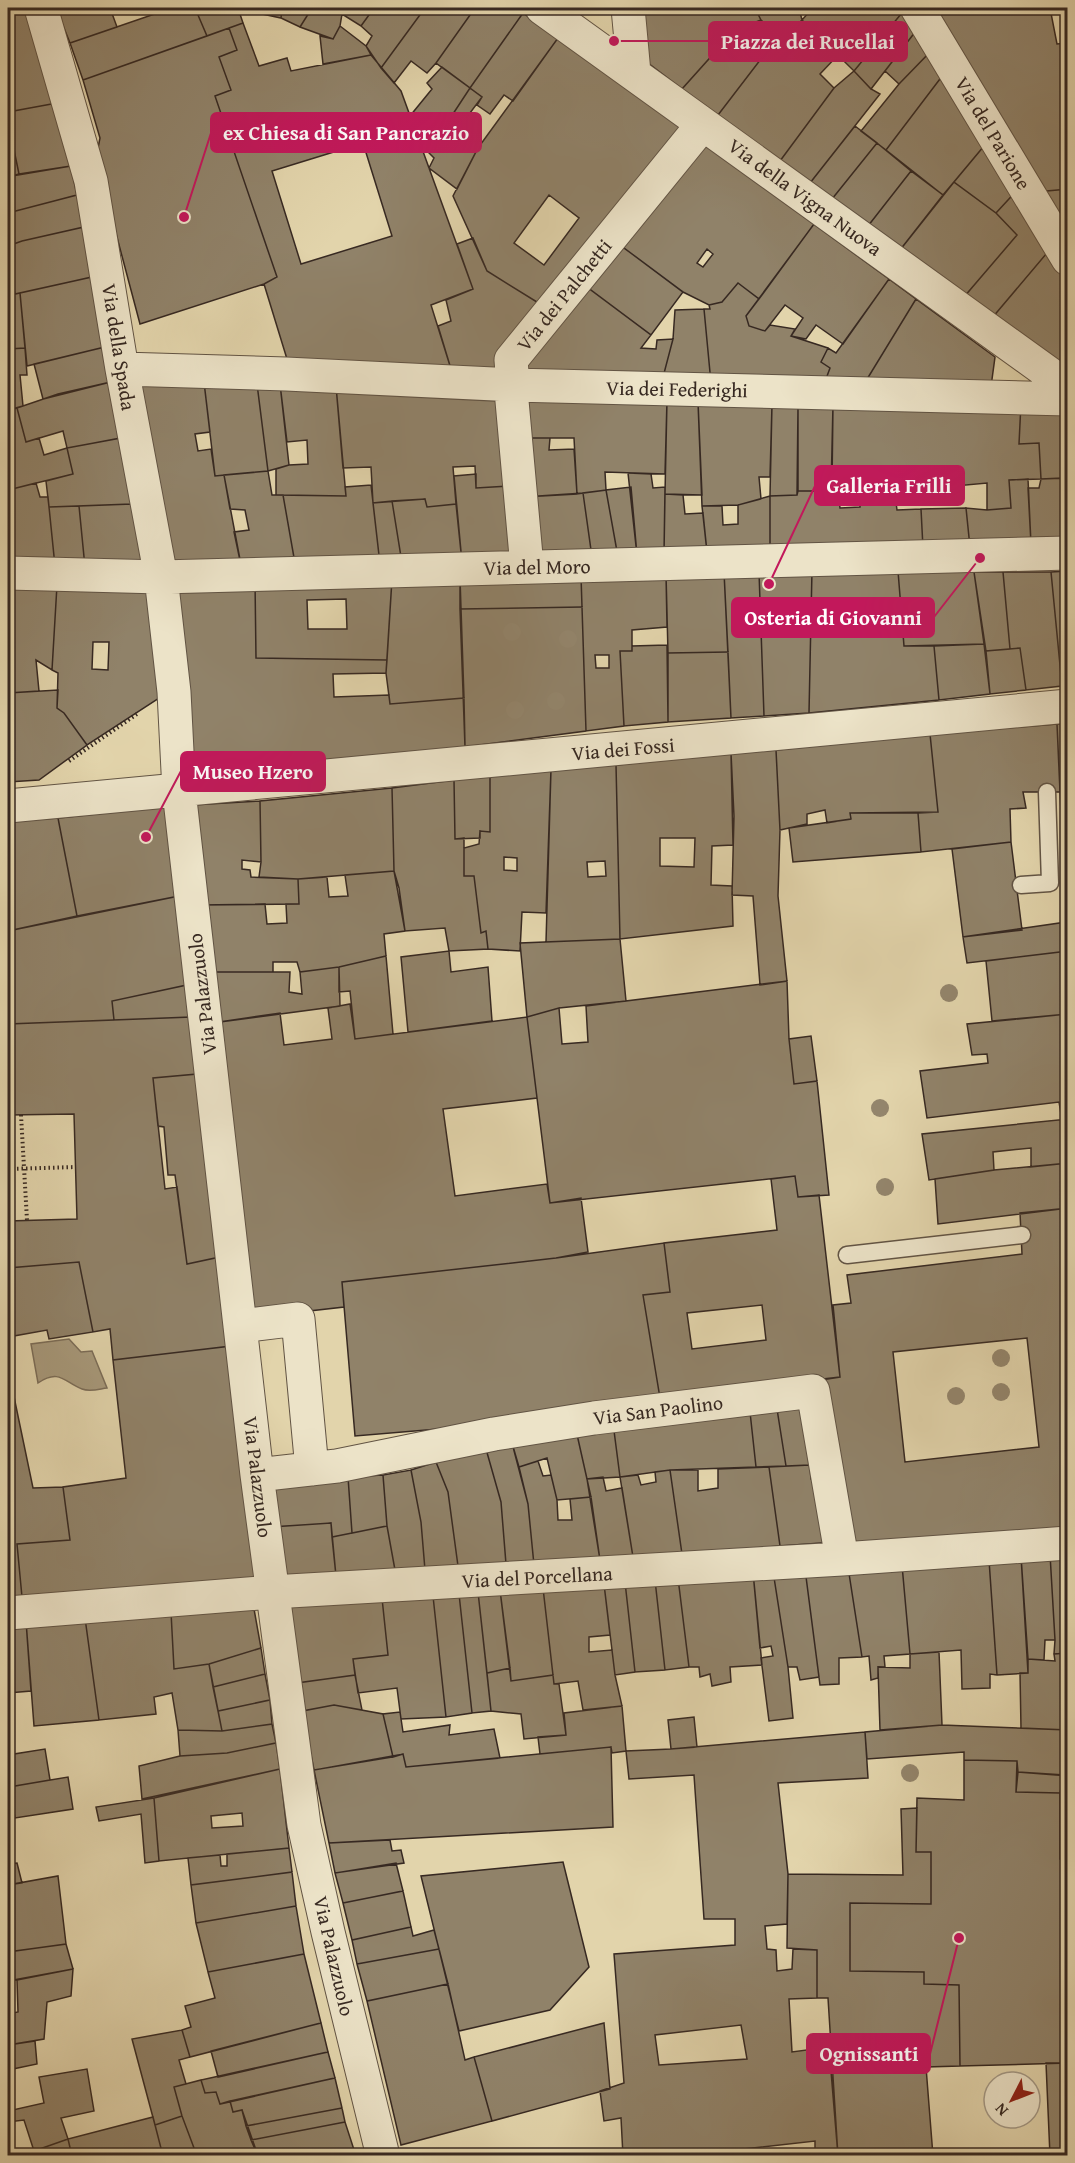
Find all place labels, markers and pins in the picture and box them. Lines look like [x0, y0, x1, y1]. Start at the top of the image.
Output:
callout: Piazza dei Rucellai [709, 22, 907, 61]
callout: ex Chiesa di San Pancrazio [211, 113, 481, 152]
callout: Galleria Frilli [815, 466, 964, 505]
callout: Osteria di Giovanni [732, 598, 934, 637]
callout: Museo Hzero [181, 752, 325, 791]
callout: Ognissanti [807, 2034, 930, 2073]

